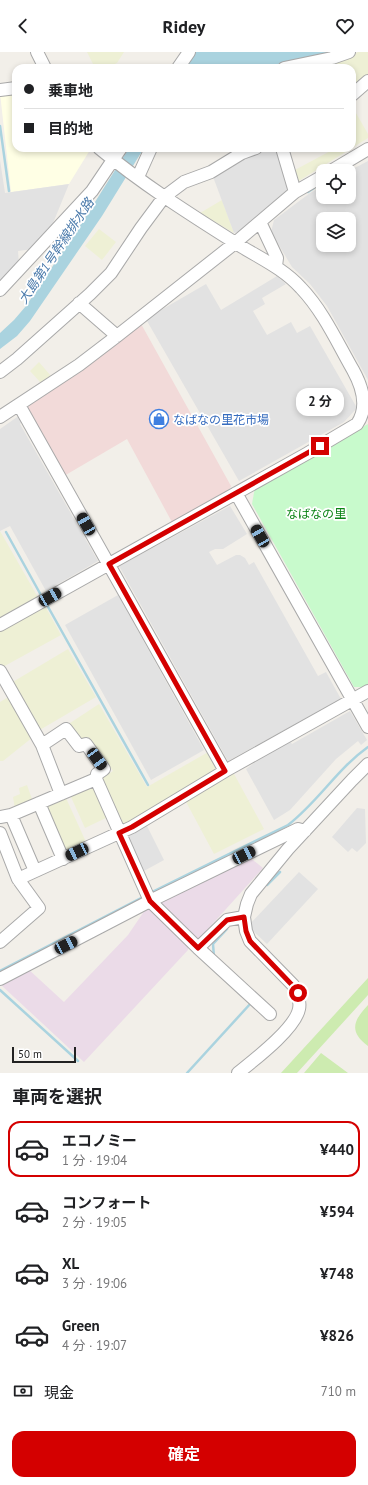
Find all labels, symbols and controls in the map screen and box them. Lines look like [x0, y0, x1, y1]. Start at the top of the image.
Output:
icon: back [12, 15, 34, 37]
text: Ridey [163, 15, 205, 38]
icon: heart [334, 15, 356, 37]
text: 乗車地 [48, 81, 93, 100]
text: 目的地 [48, 119, 93, 138]
map controls [316, 164, 356, 252]
button: locate [316, 164, 356, 204]
water label: 大島第1号幹線排水路 [14, 194, 98, 307]
button: layers [316, 212, 356, 252]
callout: 2 分 [296, 388, 344, 416]
text: 2 分 [308, 393, 332, 410]
shop icon: なばなの里花市場 [148, 408, 170, 430]
place label: なばなの里花市場 [173, 412, 269, 427]
route end [311, 437, 329, 455]
park label: なばなの里 [286, 506, 346, 521]
car [75, 511, 97, 537]
car [249, 523, 271, 549]
car [37, 586, 63, 608]
car [85, 746, 109, 772]
car [64, 841, 90, 863]
car [231, 844, 257, 866]
car [53, 934, 79, 956]
route start [289, 984, 307, 1002]
scale bar [12, 1045, 76, 1064]
text: 50 m [18, 1047, 42, 1061]
text: 車両を選択 [12, 1085, 102, 1108]
icon: car [14, 1131, 50, 1167]
text: エコノミー [62, 1131, 137, 1150]
text: ¥440 [320, 1140, 354, 1159]
text: 1 分 · 19:04 [62, 1152, 127, 1169]
icon: car [14, 1193, 50, 1229]
text: コンフォート [62, 1193, 152, 1212]
text: ¥594 [320, 1202, 354, 1221]
text: 2 分 · 19:05 [62, 1214, 127, 1231]
text: XL [62, 1254, 79, 1273]
icon: car [14, 1255, 50, 1291]
text: ¥748 [320, 1264, 354, 1283]
text: 3 分 · 19:06 [62, 1275, 127, 1292]
text: Green [62, 1316, 100, 1335]
icon: car [14, 1317, 50, 1353]
text: ¥826 [320, 1326, 354, 1345]
text: 4 分 · 19:07 [62, 1337, 127, 1354]
icon: cash [12, 1380, 34, 1402]
text: 現金 [44, 1383, 74, 1402]
text: 710 m [321, 1383, 356, 1400]
button: 確定 [12, 1431, 356, 1477]

